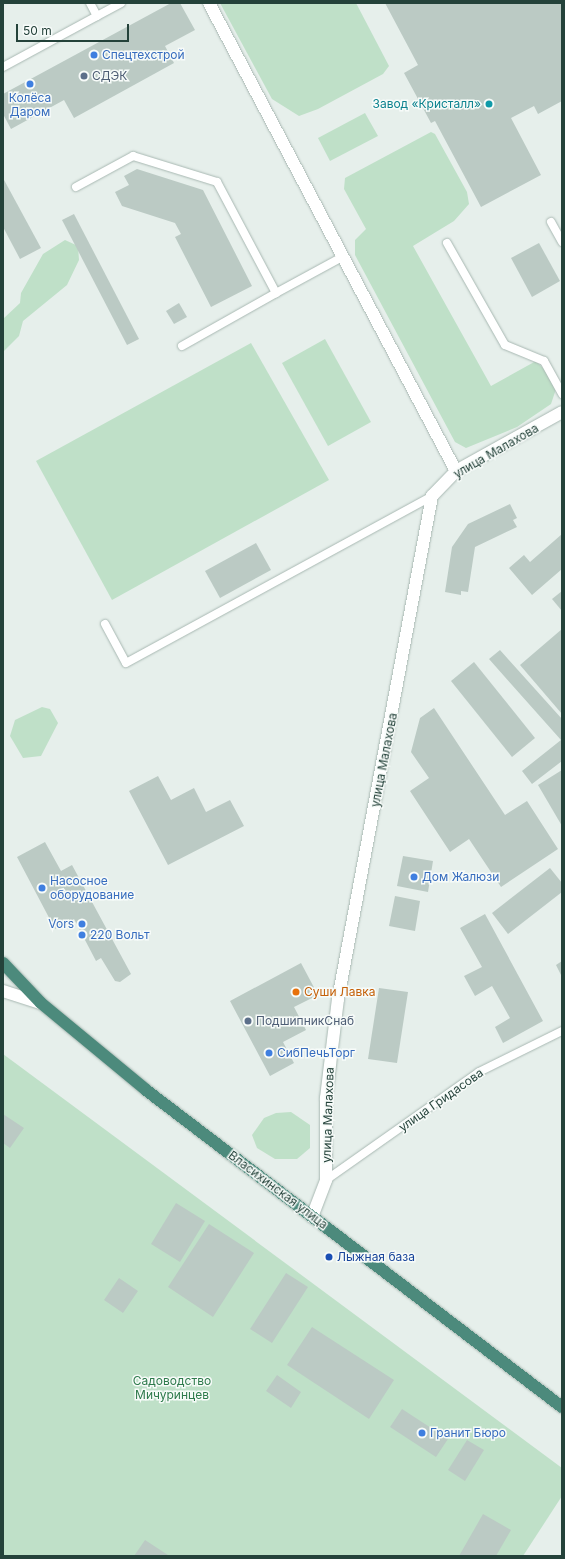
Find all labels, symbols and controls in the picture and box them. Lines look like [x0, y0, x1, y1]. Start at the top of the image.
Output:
scale bar [18, 16, 131, 42]
text: 50 m [23, 23, 52, 38]
place label: Спецтехстрой [102, 48, 185, 62]
marker: Спецтехстрой [89, 50, 99, 60]
place label: СДЭК [92, 69, 127, 83]
marker: СДЭК [79, 71, 89, 81]
marker: Колёса Даром [25, 79, 35, 89]
place label: Колёса Даром [9, 91, 51, 119]
place label: Завод «Кристалл» [372, 97, 481, 111]
marker: Завод «Кристалл» [484, 99, 494, 109]
street label: улица Малахова [451, 421, 541, 481]
street label: улица Малахова [368, 712, 400, 808]
place label: Дом Жалюзи [422, 870, 499, 884]
marker: Дом Жалюзи [409, 872, 419, 882]
place label: Насосное оборудование [50, 874, 134, 902]
marker: Насосное оборудование [37, 883, 47, 893]
place label: Vors [48, 917, 74, 931]
marker: Vors [77, 919, 87, 929]
place label: 220 Вольт [90, 928, 150, 942]
marker: 220 Вольт [77, 930, 87, 940]
place label: Суши Лавка [304, 985, 376, 999]
marker: Суши Лавка [291, 987, 301, 997]
place label: ПодшипникСнаб [256, 1014, 354, 1028]
marker: ПодшипникСнаб [243, 1016, 253, 1026]
place label: СибПечьТорг [277, 1046, 355, 1060]
marker: СибПечьТорг [264, 1048, 274, 1058]
street label: улица Гридасова [396, 1065, 486, 1135]
street label: улица Малахова [319, 1067, 337, 1163]
street label: Власихинская улица [226, 1148, 330, 1232]
place label: Лыжная база [337, 1250, 415, 1264]
marker: Лыжная база [324, 1252, 334, 1262]
park label: Садоводство Мичуринцев [133, 1374, 211, 1402]
place label: Гранит Бюро [430, 1426, 506, 1440]
marker: Гранит Бюро [417, 1428, 427, 1438]

